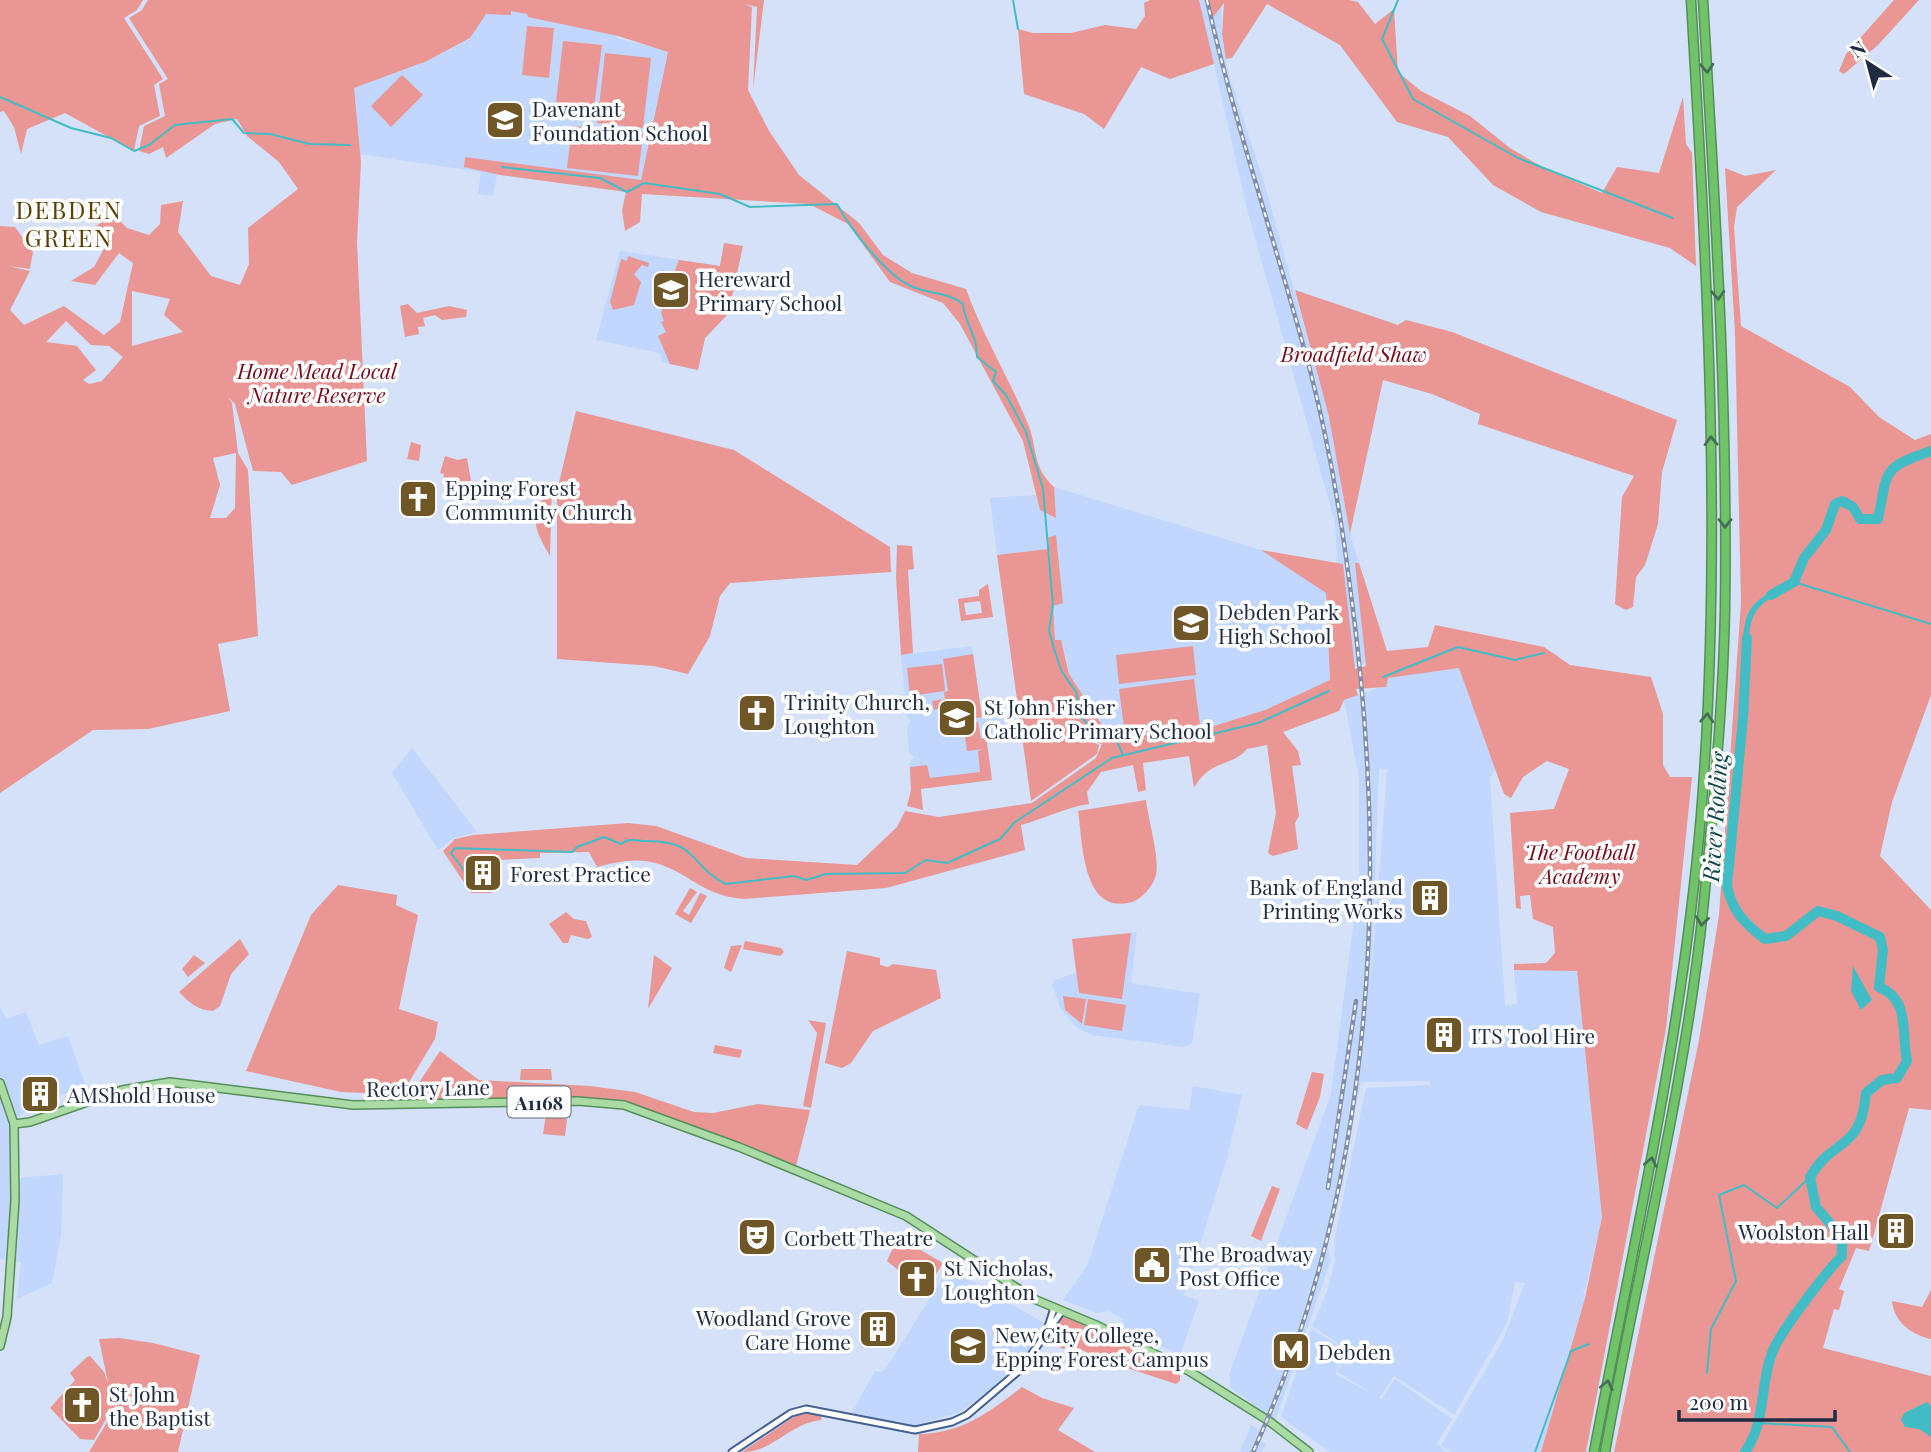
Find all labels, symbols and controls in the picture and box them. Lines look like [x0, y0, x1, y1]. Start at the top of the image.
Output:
north arrow [1833, 28, 1903, 98]
text: N [1844, 34, 1871, 63]
one-way arrow [1700, 63, 1715, 74]
place label: Davenant Foundation School [532, 94, 708, 146]
school or university icon: Davenant Foundation School [484, 99, 526, 141]
district label: DEBDEN GREEN [15, 193, 123, 253]
place label: Hereward Primary School [698, 264, 842, 316]
school or university icon: Hereward Primary School [650, 269, 692, 311]
one-way arrow [1710, 291, 1726, 301]
park label: Broadfield Shaw [1280, 339, 1427, 367]
park label: Home Mead Local Nature Reserve [236, 356, 398, 408]
one-way arrow [1704, 436, 1719, 447]
place label: Epping Forest Community Church [445, 473, 633, 525]
church icon: Epping Forest Community Church [397, 478, 439, 520]
one-way arrow [1717, 518, 1733, 529]
place label: Debden Park High School [1218, 597, 1340, 649]
school or university icon: Debden Park High School [1170, 602, 1212, 644]
place label: Trinity Church, Loughton [784, 687, 930, 739]
church icon: Trinity Church, Loughton [736, 692, 778, 734]
place label: St John Fisher Catholic Primary School [984, 692, 1212, 744]
school or university icon: St John Fisher Catholic Primary School [936, 697, 978, 739]
one-way arrow [1700, 712, 1715, 723]
water label: River Roding [1694, 750, 1734, 884]
park label: The Football Academy [1525, 837, 1636, 889]
building icon: Forest Practice [462, 852, 504, 894]
place label: Forest Practice [510, 859, 651, 887]
place label: Bank of England Printing Works [1249, 872, 1403, 924]
building icon: Bank of England Printing Works [1409, 877, 1451, 919]
one-way arrow [1694, 915, 1709, 927]
building icon: ITS Tool Hire [1423, 1014, 1465, 1056]
place label: ITS Tool Hire [1471, 1021, 1595, 1049]
street label: Rectory Lane [366, 1072, 490, 1102]
building icon: AMShold House [19, 1073, 61, 1115]
place label: AMShold House [66, 1080, 216, 1108]
road number: A1168 [508, 1086, 570, 1118]
one-way arrow [1643, 1156, 1658, 1168]
building icon: Woolston Hall [1875, 1210, 1917, 1252]
theatre icon: Corbett Theatre [736, 1216, 778, 1258]
place label: Woolston Hall [1737, 1217, 1869, 1245]
place label: Corbett Theatre [784, 1223, 933, 1251]
place label: The Broadway Post Office [1179, 1239, 1314, 1291]
public building icon: The Broadway Post Office [1131, 1244, 1173, 1286]
place label: St Nicholas, Loughton [944, 1253, 1054, 1305]
church icon: St Nicholas, Loughton [896, 1258, 938, 1300]
place label: Woodland Grove Care Home [695, 1303, 851, 1355]
building icon: Woodland Grove Care Home [857, 1308, 899, 1350]
place label: New City College, Epping Forest Campus [995, 1320, 1209, 1372]
school or university icon: New City College, Epping Forest Campus [947, 1325, 989, 1367]
metro station icon: Debden [1270, 1330, 1312, 1372]
place label: Debden [1318, 1337, 1391, 1365]
scale bar [1679, 1378, 1835, 1422]
place label: St John the Baptist [109, 1379, 211, 1431]
one-way arrow [1599, 1379, 1614, 1391]
church icon: St John the Baptist [61, 1384, 103, 1426]
text: 200 m [1689, 1387, 1748, 1415]

